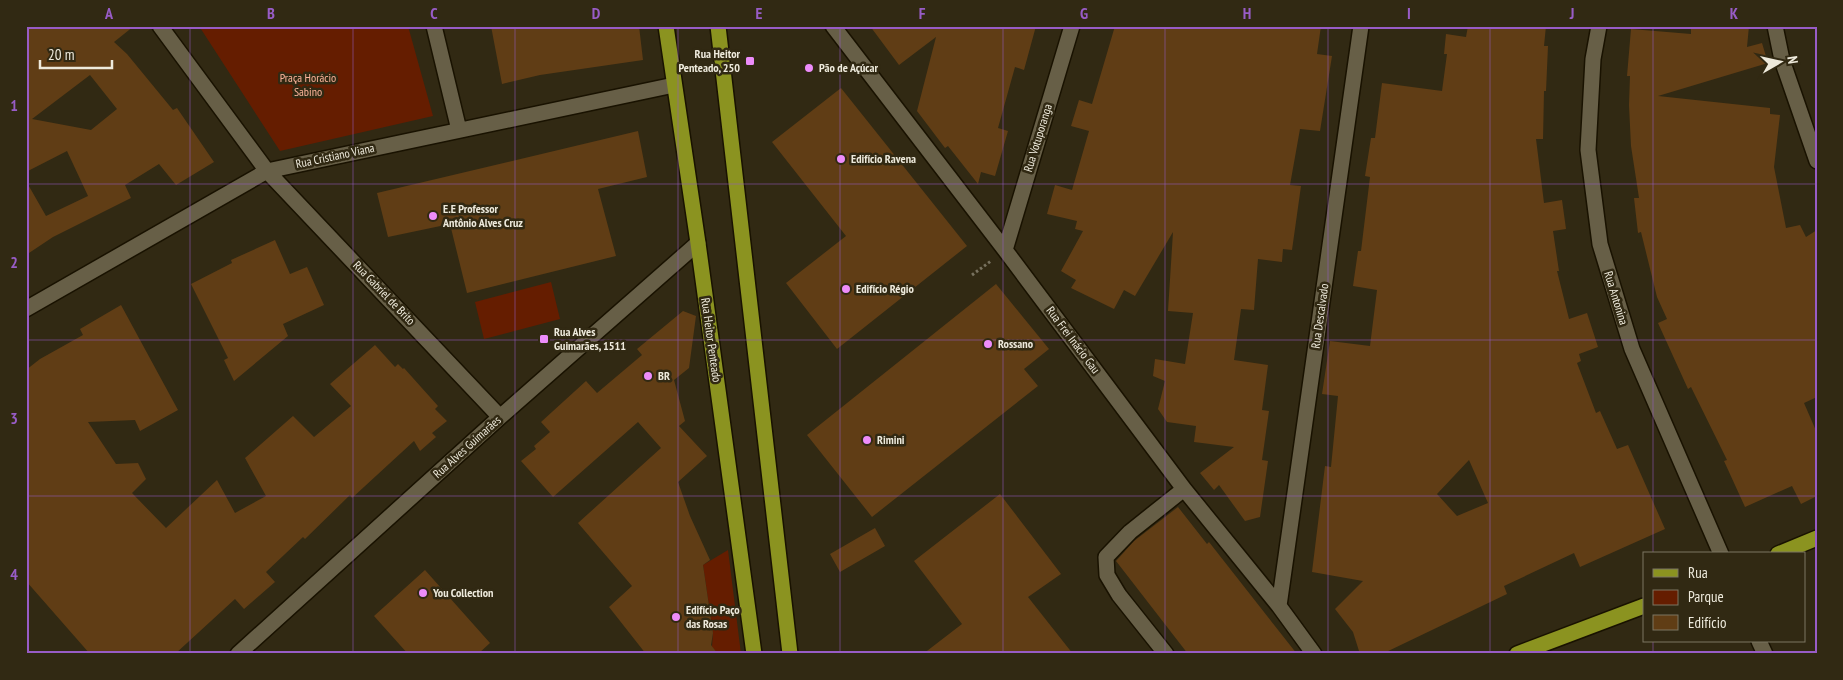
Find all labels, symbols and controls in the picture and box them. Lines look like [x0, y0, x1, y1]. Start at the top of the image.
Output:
text: A [104, 3, 114, 23]
text: B [267, 3, 275, 23]
text: C [430, 3, 438, 23]
text: D [592, 3, 601, 23]
text: E [756, 3, 763, 23]
text: F [919, 3, 926, 23]
text: G [1080, 3, 1088, 23]
text: H [1243, 3, 1251, 23]
text: I [1407, 3, 1411, 23]
text: J [1569, 3, 1574, 23]
text: K [1730, 3, 1739, 23]
scale bar [40, 38, 112, 70]
north arrow [1756, 38, 1806, 88]
text: 20 m [48, 45, 74, 64]
place label: Rua Heitor Penteado, 250 [678, 46, 740, 75]
marker: Rua Heitor Penteado, 250 [744, 55, 756, 67]
text: N [1783, 55, 1802, 65]
place label: Pão de Açúcar [819, 60, 878, 75]
marker: Pão de Açúcar [803, 62, 815, 74]
park label: Praça Horácio Sabino [280, 70, 336, 99]
text: 1 [10, 95, 18, 115]
street label: Rua Votuporanga [1020, 102, 1055, 174]
street label: Rua Cristiano Viana [294, 140, 376, 171]
place label: Edifício Ravena [851, 151, 916, 166]
marker: Edifício Ravena [835, 153, 847, 165]
place label: E.E Professor Antônio Alves Cruz [442, 201, 523, 230]
marker: E.E Professor Antônio Alves Cruz [427, 210, 439, 222]
text: 2 [10, 252, 18, 272]
street label: Rua Gabriel de Brito [350, 258, 419, 328]
street label: Rua Antonina [1601, 269, 1632, 327]
place label: Edifício Régio [856, 281, 915, 296]
marker: Edifício Régio [840, 283, 852, 295]
street label: Rua Descalvado [1308, 283, 1331, 349]
street label: Rua Heitor Penteado [698, 297, 725, 383]
street label: Rua Frei Inácio Gau [1043, 303, 1103, 376]
place label: Rua Alves Guimarães, 1511 [554, 324, 626, 353]
marker: Rua Alves Guimarães, 1511 [538, 333, 550, 345]
place label: Rossano [998, 336, 1034, 351]
marker: Rossano [982, 338, 994, 350]
place label: BR [658, 368, 670, 383]
marker: BR [642, 370, 654, 382]
text: 3 [10, 408, 18, 428]
street label: Rua Alves Guimarães [430, 412, 504, 481]
place label: Rimini [877, 432, 905, 447]
marker: Rimini [861, 434, 873, 446]
legend [1643, 552, 1806, 642]
text: Rua [1688, 563, 1708, 582]
text: 4 [10, 564, 18, 584]
place label: You Collection [432, 585, 493, 600]
marker: You Collection [417, 587, 429, 599]
text: Parque [1688, 587, 1724, 606]
place label: Edifício Paço das Rosas [686, 602, 740, 631]
marker: Edifício Paço das Rosas [670, 611, 682, 623]
text: Edifício [1688, 613, 1726, 632]

